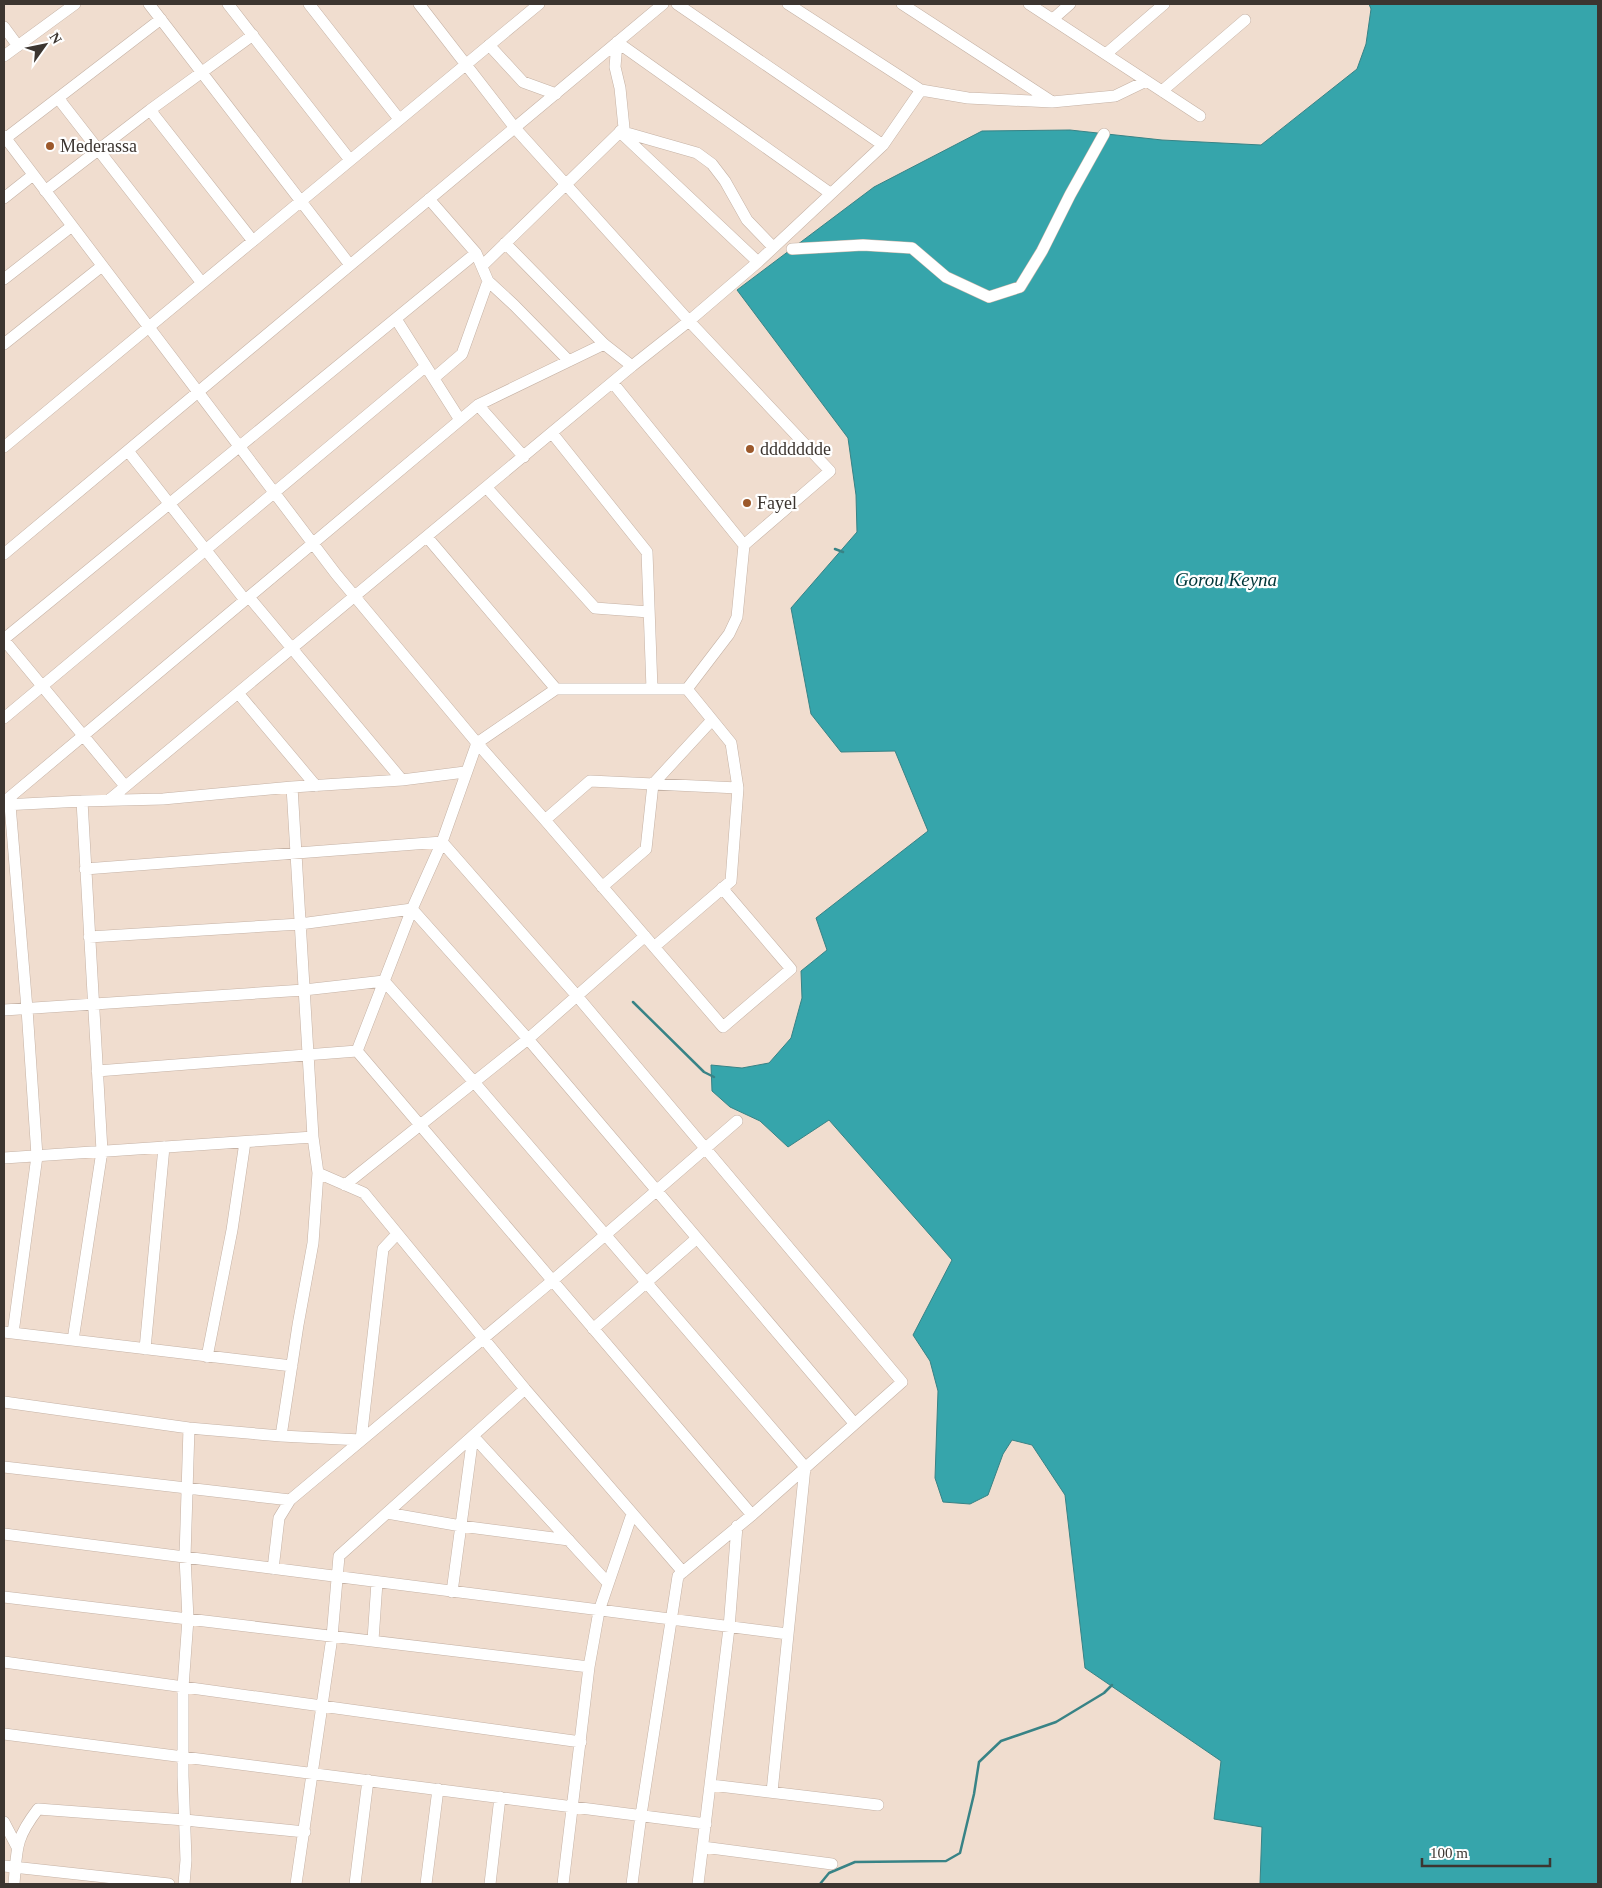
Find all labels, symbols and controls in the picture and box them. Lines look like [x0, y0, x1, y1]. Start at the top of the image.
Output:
north arrow [20, 20, 70, 70]
text: N [46, 30, 65, 47]
place label: Mederassa [60, 136, 137, 156]
marker: Mederassa [44, 140, 56, 152]
place label: ddddddde [760, 439, 831, 459]
marker: ddddddde [744, 443, 756, 455]
place label: Fayel [757, 493, 797, 513]
marker: Fayel [741, 497, 753, 509]
water label: Gorou Keyna [1175, 569, 1277, 590]
scale bar [1422, 1836, 1550, 1868]
text: 100 m [1430, 1845, 1468, 1861]

